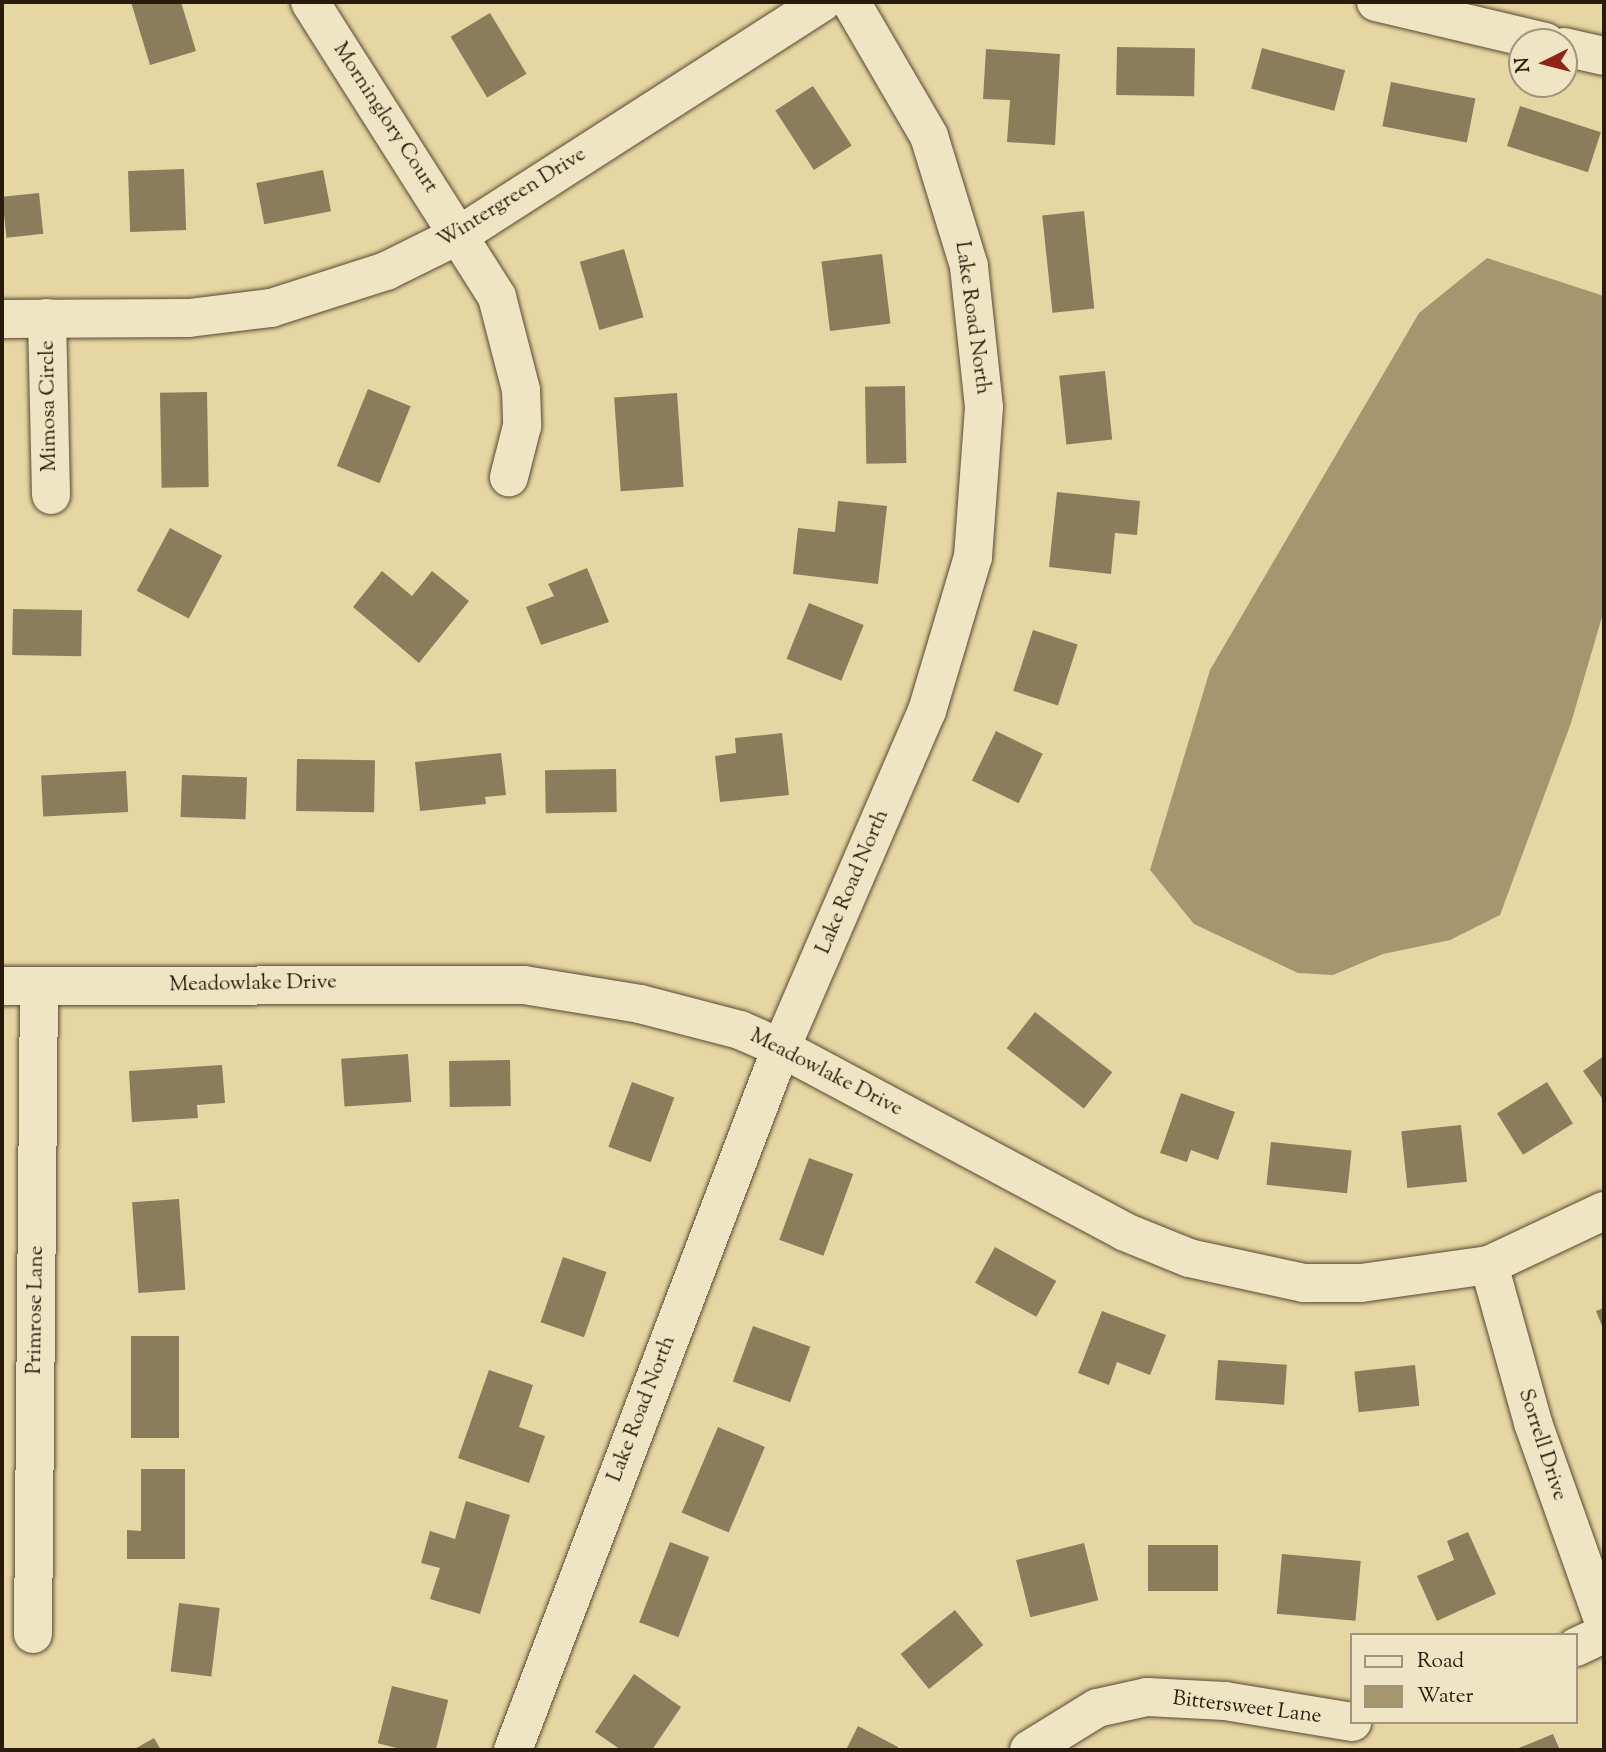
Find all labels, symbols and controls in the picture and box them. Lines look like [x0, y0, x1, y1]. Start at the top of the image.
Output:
north arrow [1508, 28, 1578, 98]
street label: Morninglory Court [327, 38, 443, 198]
text: N [1509, 56, 1538, 74]
street label: Wintergreen Drive [433, 142, 591, 254]
street label: Lake Road North [949, 240, 995, 396]
street label: Mimosa Circle [35, 340, 63, 472]
street label: Lake Road North [811, 806, 895, 958]
street label: Meadowlake Drive [169, 970, 337, 998]
street label: Meadowlake Drive [746, 1024, 906, 1122]
street label: Primrose Lane [22, 1245, 50, 1375]
street label: Lake Road North [603, 1332, 681, 1486]
street label: Sorrell Drive [1512, 1386, 1572, 1504]
legend [1350, 1633, 1578, 1724]
text: Road [1417, 1647, 1464, 1677]
text: Water [1417, 1682, 1473, 1712]
street label: Bittersweet Lane [1171, 1686, 1323, 1730]

